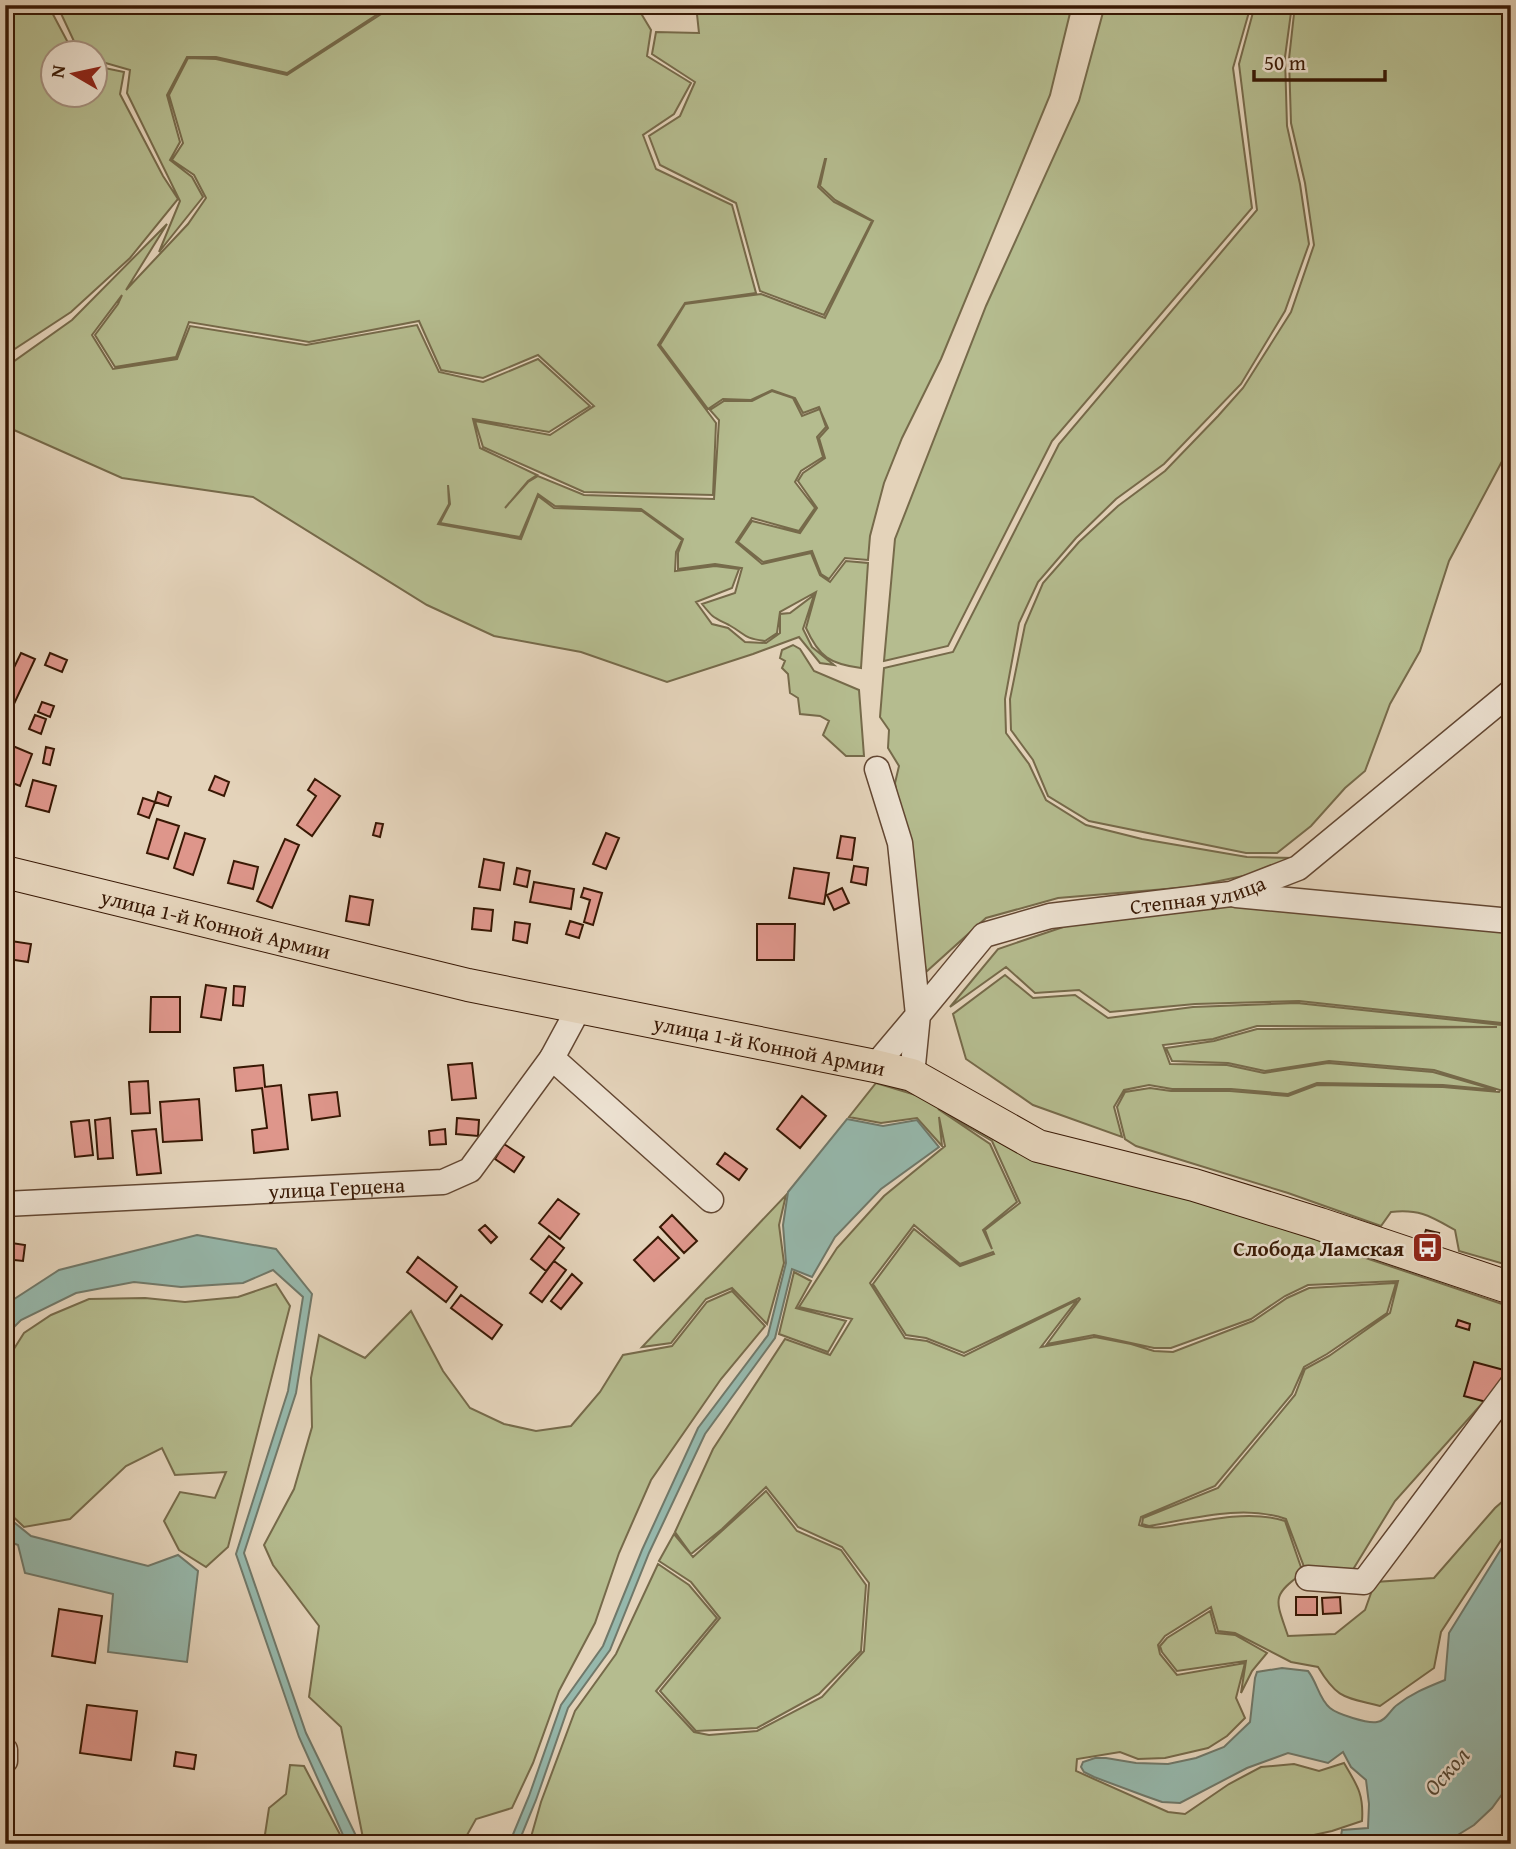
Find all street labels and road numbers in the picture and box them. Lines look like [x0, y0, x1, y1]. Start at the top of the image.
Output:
street label: Степная улица [1128, 867, 1270, 922]
street label: улица 1-й Конной Армии [97, 880, 334, 966]
street label: улица 1-й Конной Армии [650, 1007, 889, 1083]
street label: улица Герцена [267, 1168, 406, 1206]

